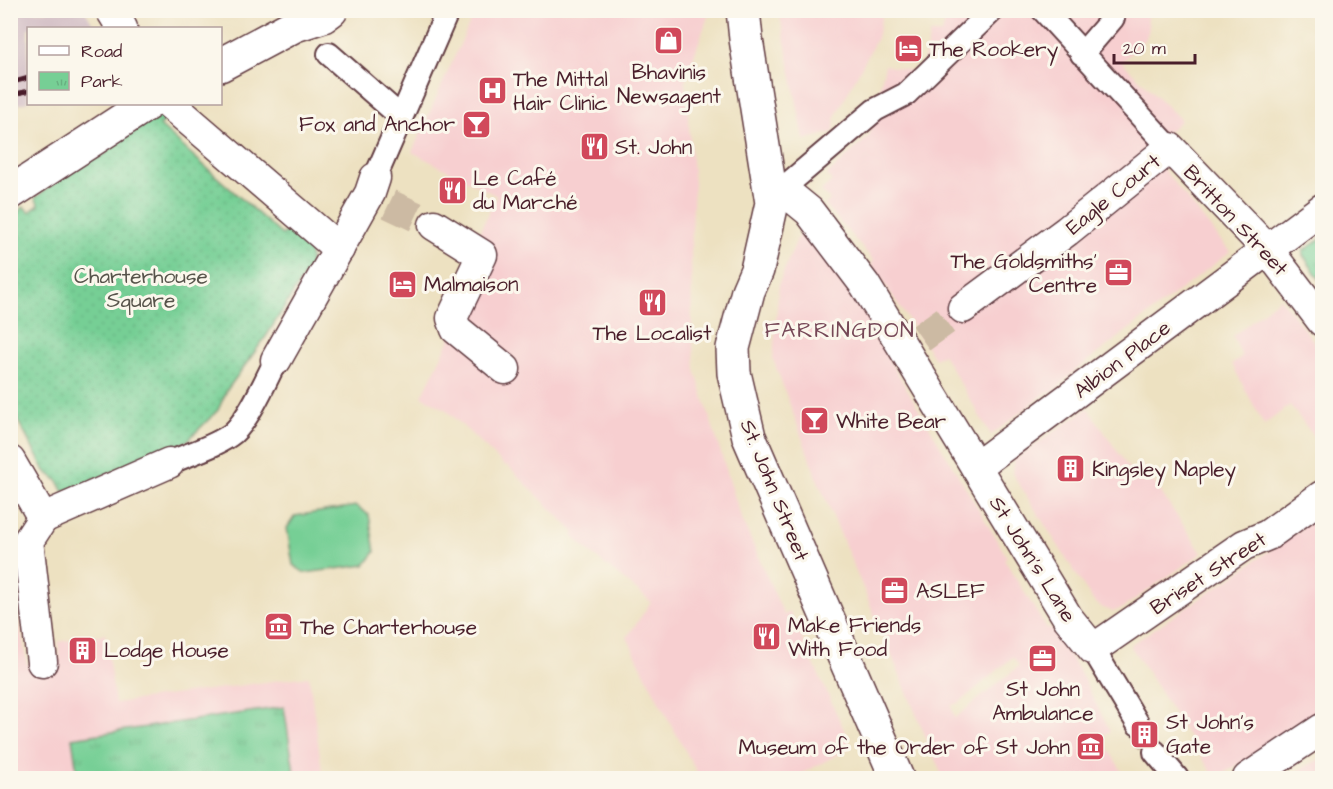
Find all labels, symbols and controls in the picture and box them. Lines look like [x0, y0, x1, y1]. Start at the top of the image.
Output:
shop icon: Bhavinis Newsagent [653, 25, 685, 57]
legend [27, 27, 222, 105]
scale bar [1114, 27, 1195, 65]
hotel icon: The Rookery [892, 33, 924, 65]
place label: The Rookery [929, 35, 1059, 66]
text: 20 m [1123, 36, 1166, 61]
text: Road [81, 39, 122, 64]
place label: Bhavinis Newsagent [617, 58, 721, 113]
place label: The Mittal Hair Clinic [513, 65, 608, 118]
text: Park [81, 69, 123, 94]
hospital icon: The Mittal Hair Clinic [476, 75, 508, 107]
bar icon: Fox and Anchor [460, 108, 492, 140]
place label: Fox and Anchor [299, 110, 455, 139]
restaurant icon: St. John [578, 131, 610, 163]
place label: St. John [615, 133, 692, 162]
street label: Eagle Court [1060, 147, 1169, 243]
street label: Britton Street [1177, 158, 1295, 283]
place label: Le Café du Marché [473, 164, 578, 217]
restaurant icon: Le Café du Marché [436, 174, 468, 206]
place label: The Goldsmiths' Centre [950, 247, 1097, 300]
office icon: The Goldsmiths' Centre [1102, 257, 1134, 289]
park label: Charterhouse Square [74, 262, 208, 315]
hotel icon: Malmaison [387, 268, 419, 300]
place label: Malmaison [424, 270, 518, 299]
restaurant icon: The Localist [636, 286, 668, 318]
street label: Albion Place [1068, 313, 1177, 405]
district label: FARRINGDON [765, 315, 915, 346]
place label: The Localist [592, 319, 712, 348]
bar icon: White Bear [799, 405, 831, 437]
place label: White Bear [836, 407, 947, 436]
street label: St. John Street [733, 415, 816, 566]
building icon: Kingsley Napley [1055, 453, 1087, 485]
place label: Kingsley Napley [1092, 455, 1237, 486]
street label: St John's Lane [982, 491, 1083, 628]
street label: Briset Street [1144, 525, 1272, 622]
office icon: ASLEF [879, 575, 911, 607]
place label: ASLEF [916, 577, 985, 606]
museum icon: The Charterhouse [263, 611, 295, 643]
place label: Make Friends With Food [788, 611, 921, 664]
place label: The Charterhouse [300, 613, 477, 642]
restaurant icon: Make Friends With Food [751, 621, 783, 653]
building icon: Lodge House [67, 634, 99, 666]
place label: Lodge House [104, 636, 229, 667]
office icon: St John Ambulance [1027, 642, 1059, 674]
place label: St John Ambulance [992, 675, 1094, 728]
place label: St John's Gate [1166, 708, 1254, 761]
building icon: St John's Gate [1129, 718, 1161, 750]
museum icon: Museum of the Order of St John [1075, 731, 1107, 763]
place label: Museum of the Order of St John [739, 733, 1070, 762]

